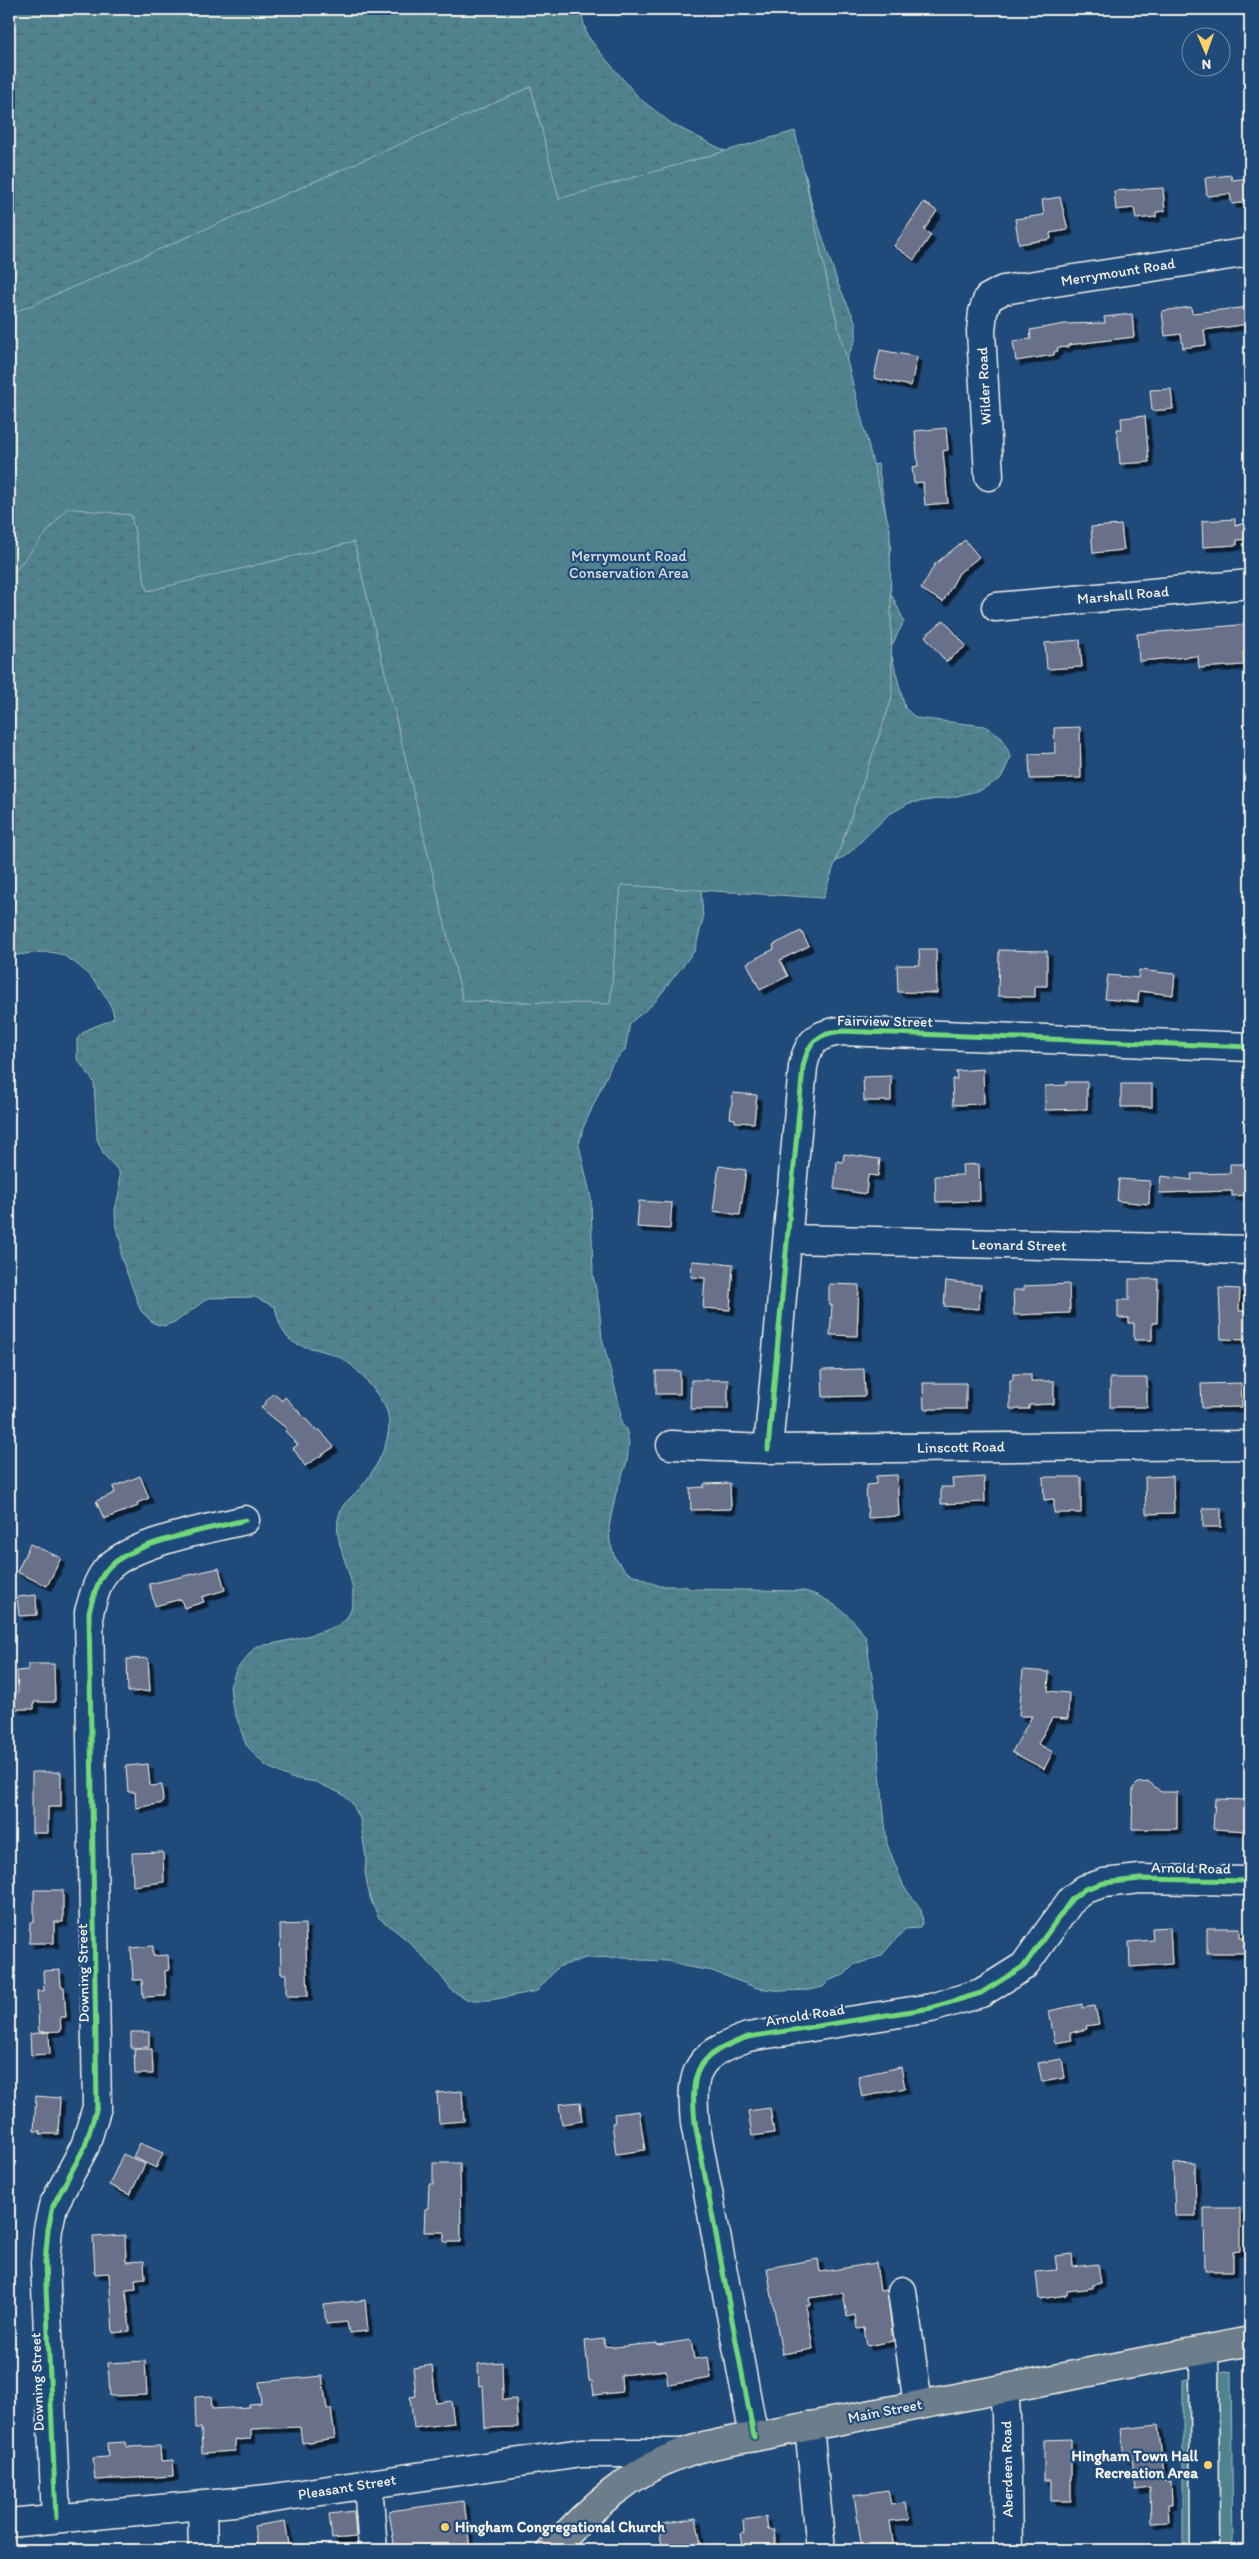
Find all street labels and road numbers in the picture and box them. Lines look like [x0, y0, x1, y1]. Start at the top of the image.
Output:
street label: Merrymount Road [1060, 254, 1177, 290]
street label: Wilder Road [973, 346, 995, 426]
street label: Marshall Road [1076, 582, 1170, 608]
street label: Fairview Street [837, 1011, 934, 1031]
street label: Leonard Street [971, 1235, 1067, 1255]
street label: Linscott Road [917, 1437, 1006, 1457]
street label: Arnold Road [1151, 1858, 1231, 1878]
street label: Downing Street [73, 1923, 93, 2023]
street label: Arnold Road [764, 2000, 846, 2030]
street label: Downing Street [26, 2332, 48, 2432]
street label: Main Street [846, 2395, 924, 2427]
street label: Aberdeen Road [997, 2421, 1017, 2517]
street label: Pleasant Street [297, 2470, 398, 2504]

